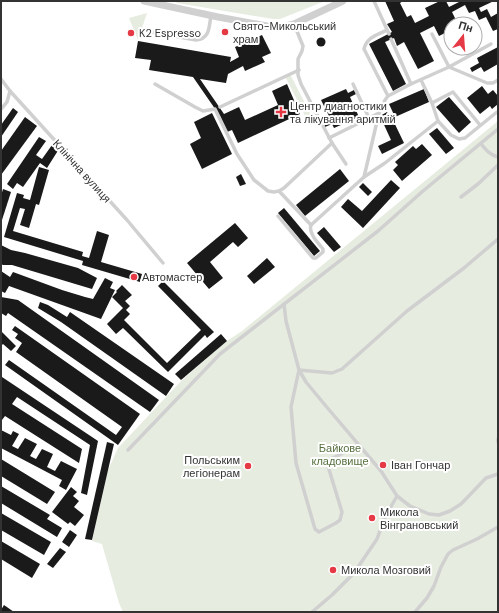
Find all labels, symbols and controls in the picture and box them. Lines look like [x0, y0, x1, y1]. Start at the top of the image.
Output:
north arrow [443, 16, 483, 56]
text: Пн [457, 18, 475, 35]
place label: Свято-Микольський храм [233, 19, 336, 46]
place label: K2 Espresso [139, 26, 201, 40]
marker: Свято-Микольський храм [220, 27, 230, 37]
marker: K2 Espresso [126, 28, 136, 38]
place label: Центр диагностики та лікування аритмій [290, 99, 396, 126]
marker: Центр диагностики та лікування аритмій [275, 106, 287, 118]
street label: Клінічна вулиця [50, 136, 114, 206]
place label: Автомастер [142, 270, 202, 284]
marker: Автомастер [129, 272, 139, 282]
park label: Байкове кладовище [311, 441, 369, 468]
place label: Польським легіонерам [183, 453, 240, 480]
place label: Іван Гончар [391, 458, 450, 472]
marker: Іван Гончар [378, 460, 388, 470]
marker: Польським легіонерам [243, 461, 253, 471]
place label: Микола Вінграновський [380, 505, 458, 532]
marker: Микола Вінграновський [367, 513, 377, 523]
place label: Микола Мозговий [341, 563, 431, 577]
marker: Микола Мозговий [328, 565, 338, 575]

